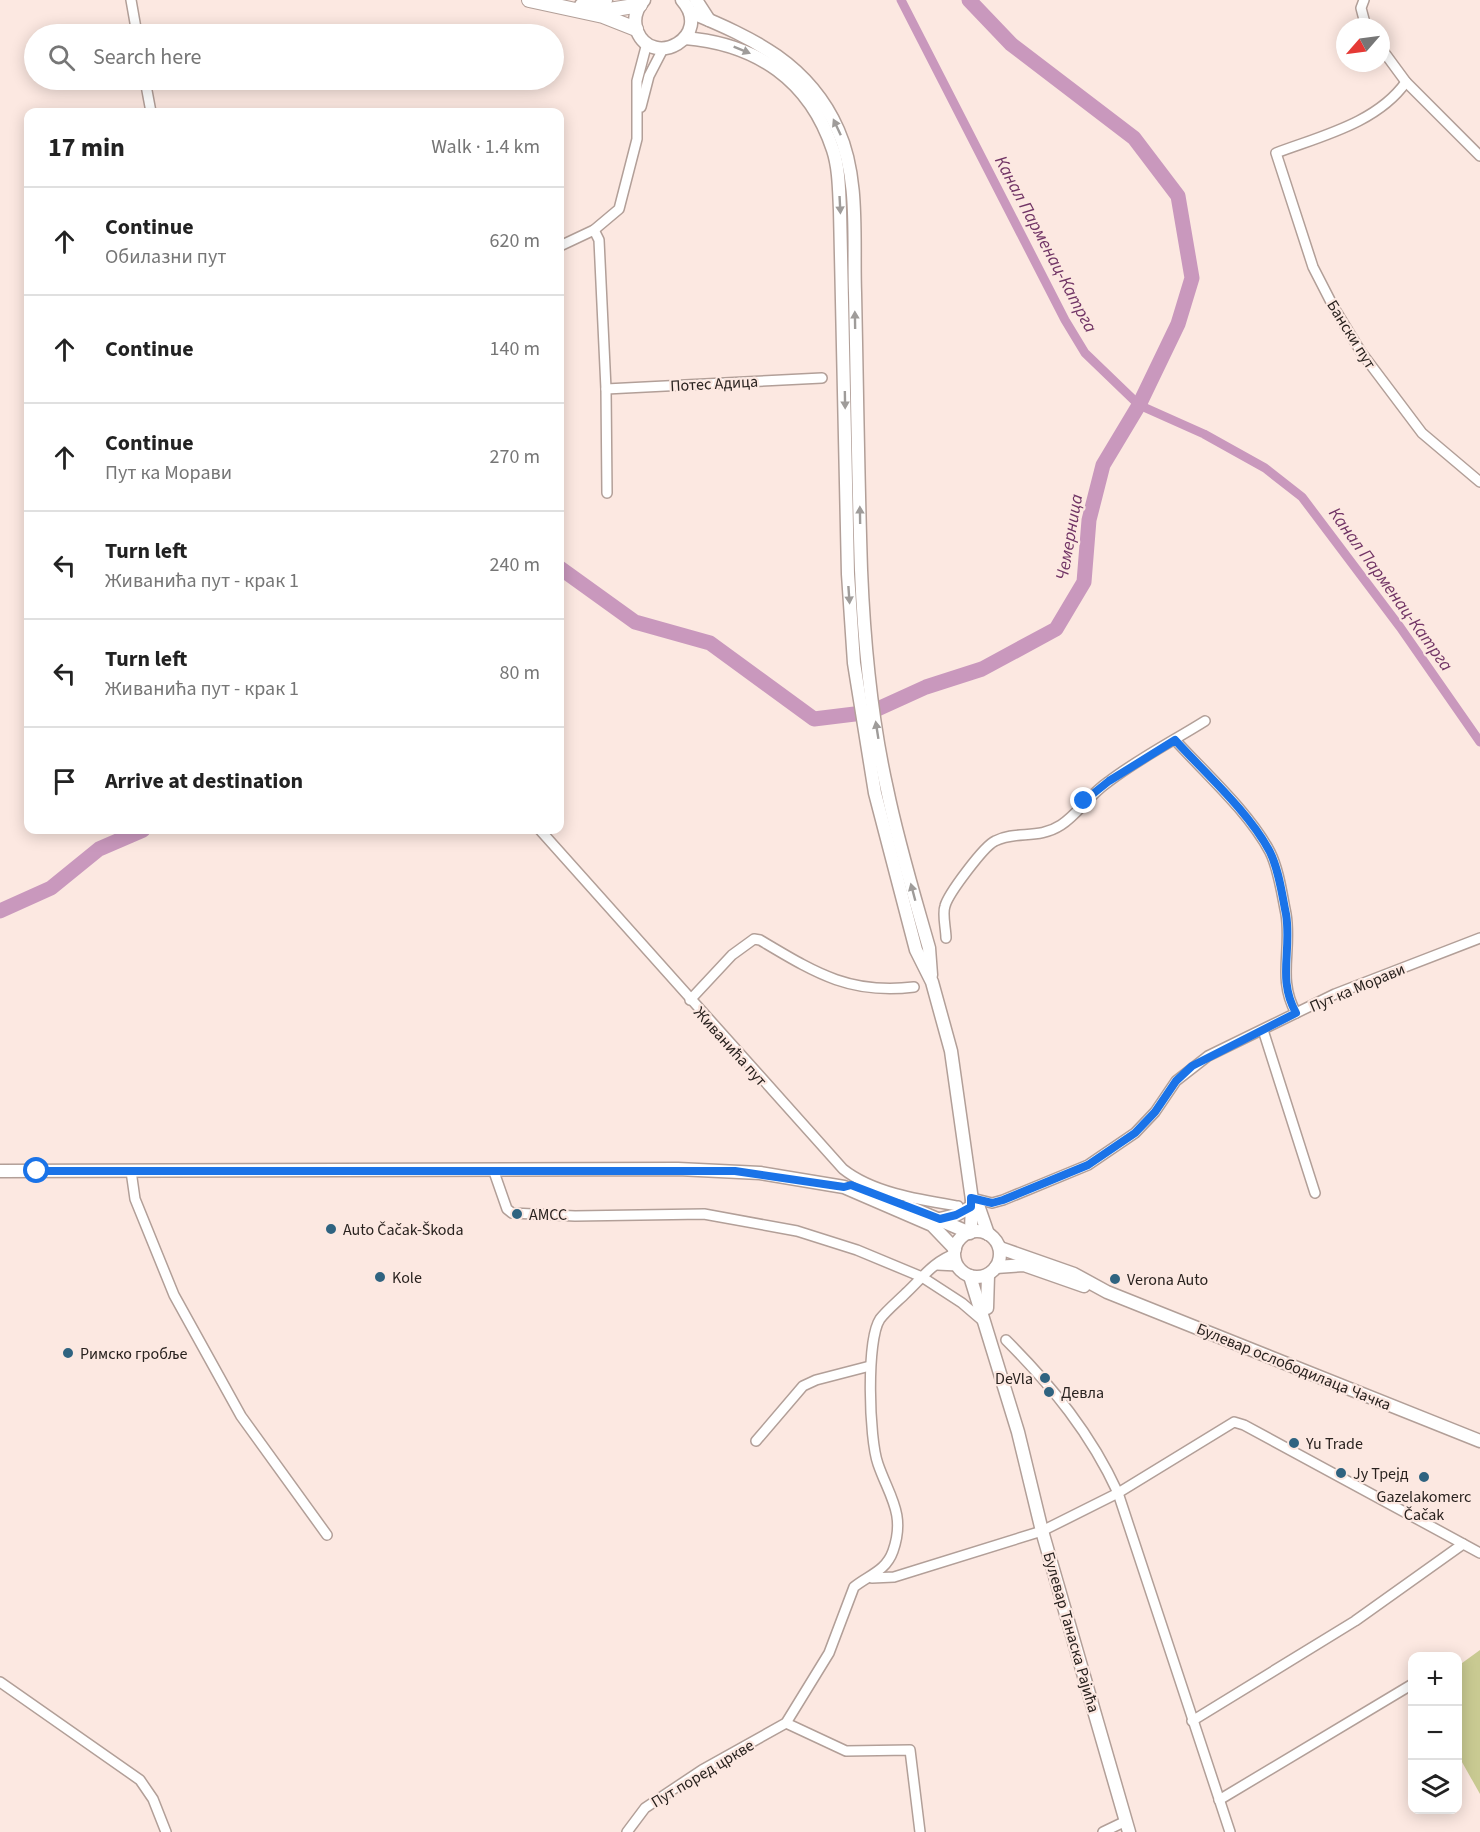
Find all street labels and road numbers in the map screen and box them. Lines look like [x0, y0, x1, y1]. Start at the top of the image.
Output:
street label: Бански пут [1321, 296, 1381, 373]
street label: Потес Адица [670, 371, 759, 397]
street label: Пут ка Морави [1306, 958, 1408, 1018]
street label: Живанића пут [689, 1002, 772, 1091]
street label: Булевар ослободилаца Чачка [1193, 1318, 1394, 1416]
street label: Булевар Танаска Рајића [1038, 1549, 1105, 1715]
street label: Пут поред цркве [647, 1734, 758, 1813]

